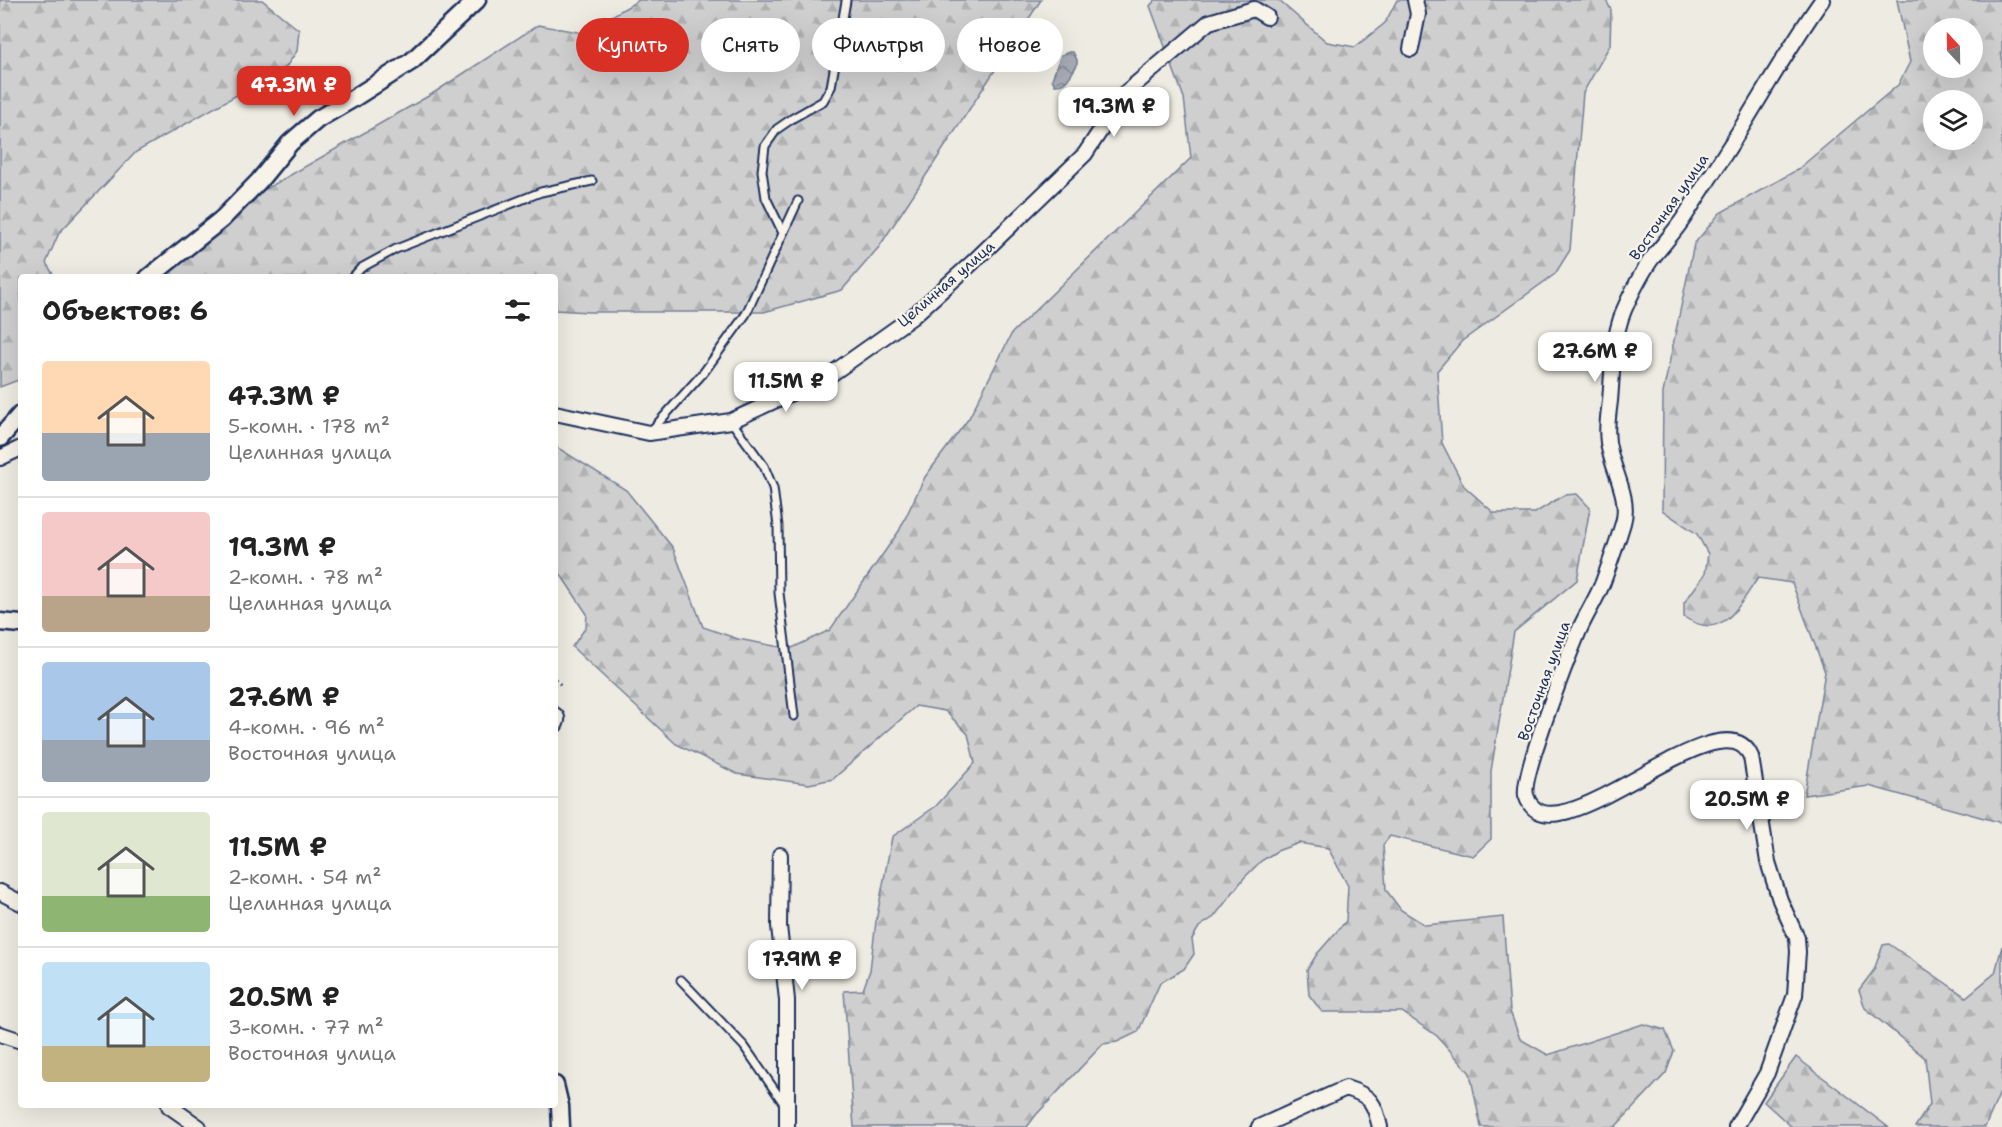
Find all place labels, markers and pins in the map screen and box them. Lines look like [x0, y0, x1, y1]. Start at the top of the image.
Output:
pin: 47.3M ₽ [239, 66, 349, 117]
pin: 19.3M ₽ [1059, 87, 1169, 138]
pin: 27.6M ₽ [1540, 332, 1650, 383]
pin: 11.5M ₽ [731, 362, 841, 413]
pin: 20.5M ₽ [1692, 780, 1802, 831]
pin: 17.9M ₽ [747, 940, 857, 991]

